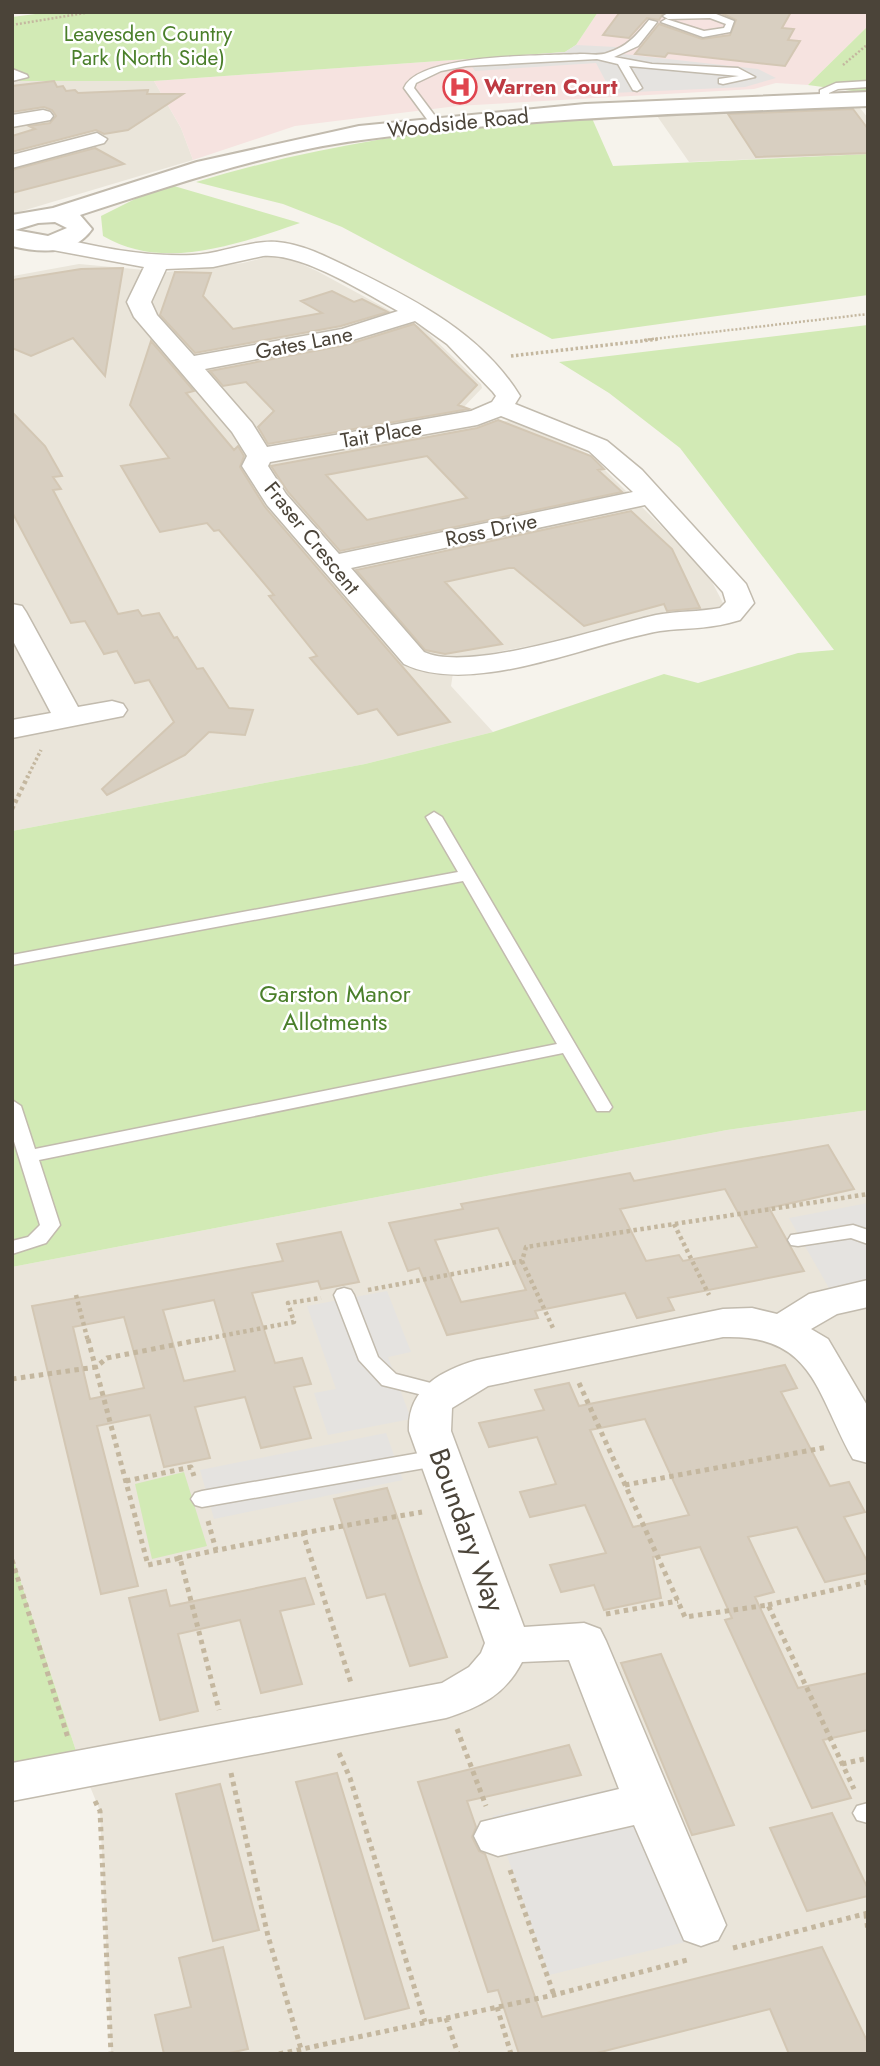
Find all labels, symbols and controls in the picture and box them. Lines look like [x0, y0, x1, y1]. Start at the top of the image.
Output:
park label: Leavesden Country Park (North Side) [64, 19, 233, 73]
hospital icon: Warren Court [441, 68, 479, 106]
place label: Warren Court [484, 72, 618, 102]
street label: Woodside Road [386, 101, 530, 145]
street label: Gates Lane [253, 319, 355, 367]
street label: Tait Place [338, 412, 424, 456]
street label: Fraser Crescent [257, 475, 367, 601]
street label: Ross Drive [442, 506, 540, 554]
park label: Garston Manor Allotments [259, 976, 412, 1039]
street label: Boundary Way [418, 1442, 516, 1618]

